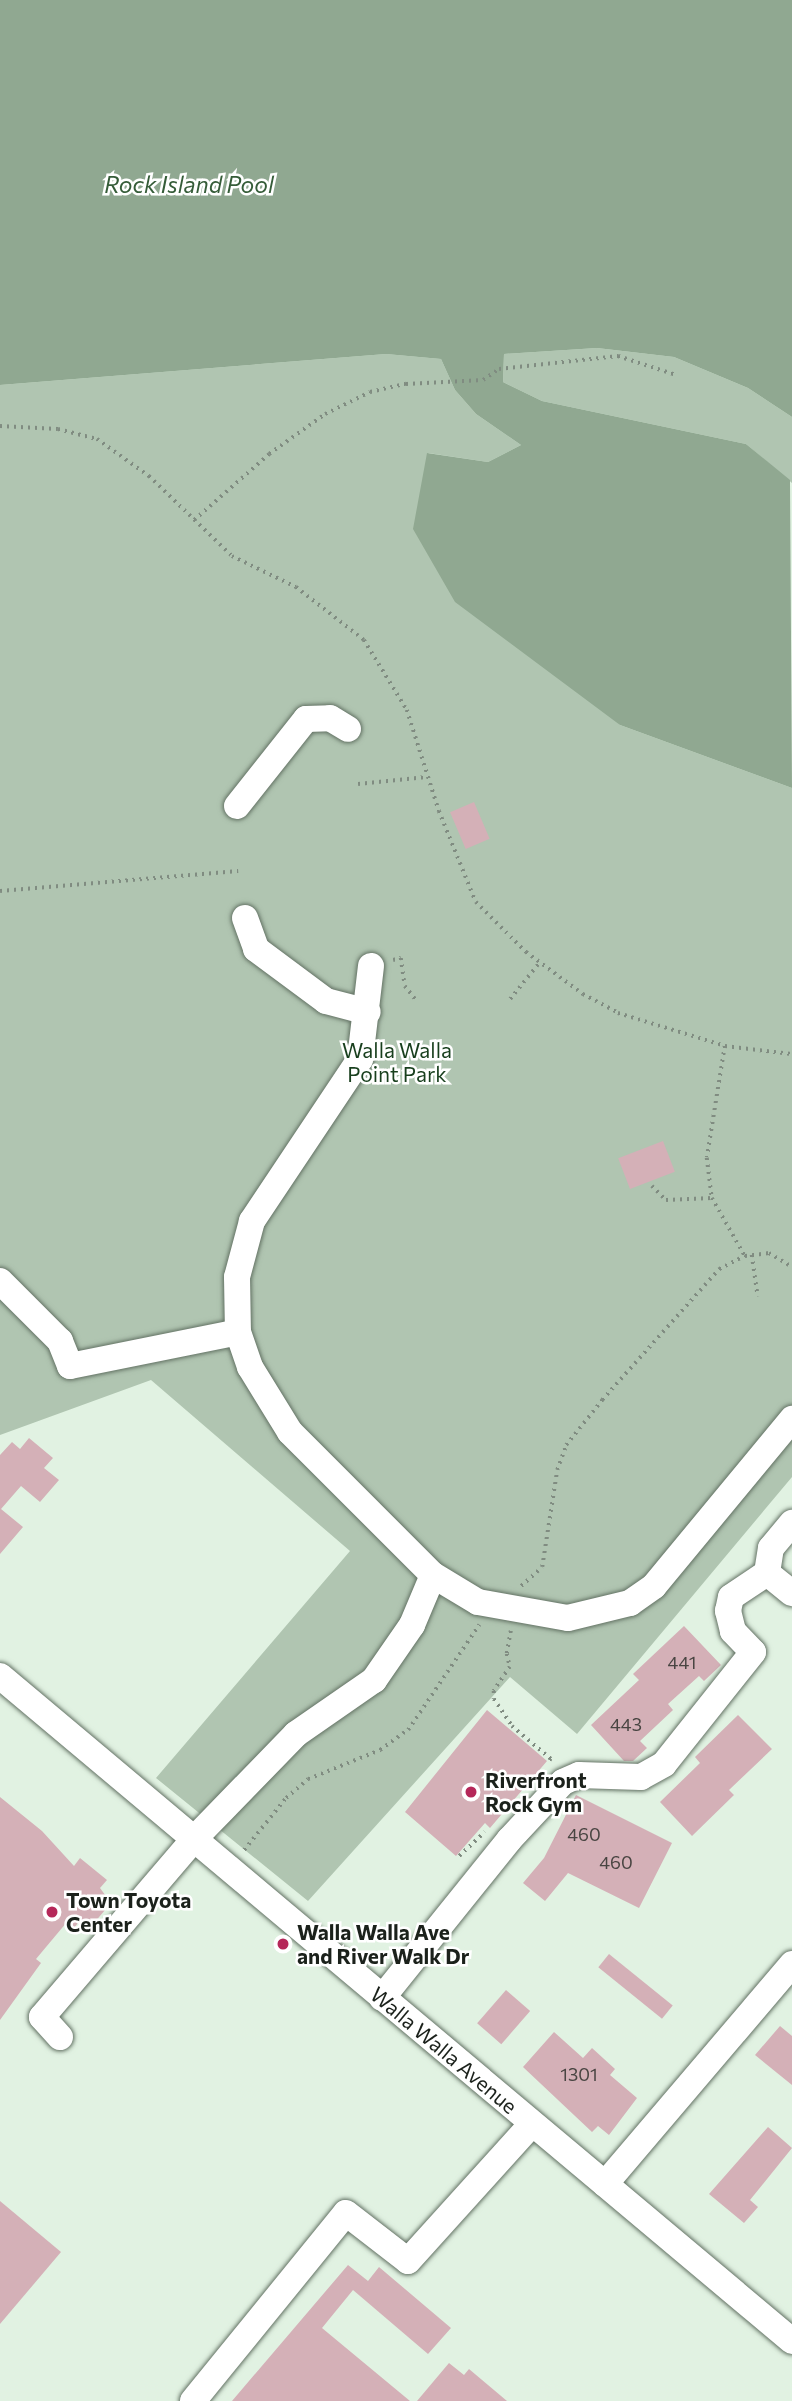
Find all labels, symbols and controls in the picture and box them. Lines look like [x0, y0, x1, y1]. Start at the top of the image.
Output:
water label: Rock Island Pool [104, 170, 274, 198]
park label: Walla Walla Point Park [342, 1037, 452, 1087]
house number: 441 [668, 1651, 696, 1673]
house number: 443 [610, 1713, 642, 1735]
place label: Riverfront Rock Gym [485, 1767, 587, 1817]
marker: Riverfront Rock Gym [463, 1784, 479, 1800]
house number: 460 [567, 1823, 601, 1845]
house number: 460 [599, 1851, 633, 1873]
place label: Town Toyota Center [66, 1887, 191, 1937]
marker: Town Toyota Center [44, 1904, 60, 1920]
place label: Walla Walla Ave and River Walk Dr [297, 1919, 469, 1969]
marker: Walla Walla Ave and River Walk Dr [275, 1936, 291, 1952]
street label: Walla Walla Avenue [365, 1981, 523, 2119]
house number: 1301 [560, 2063, 598, 2085]

